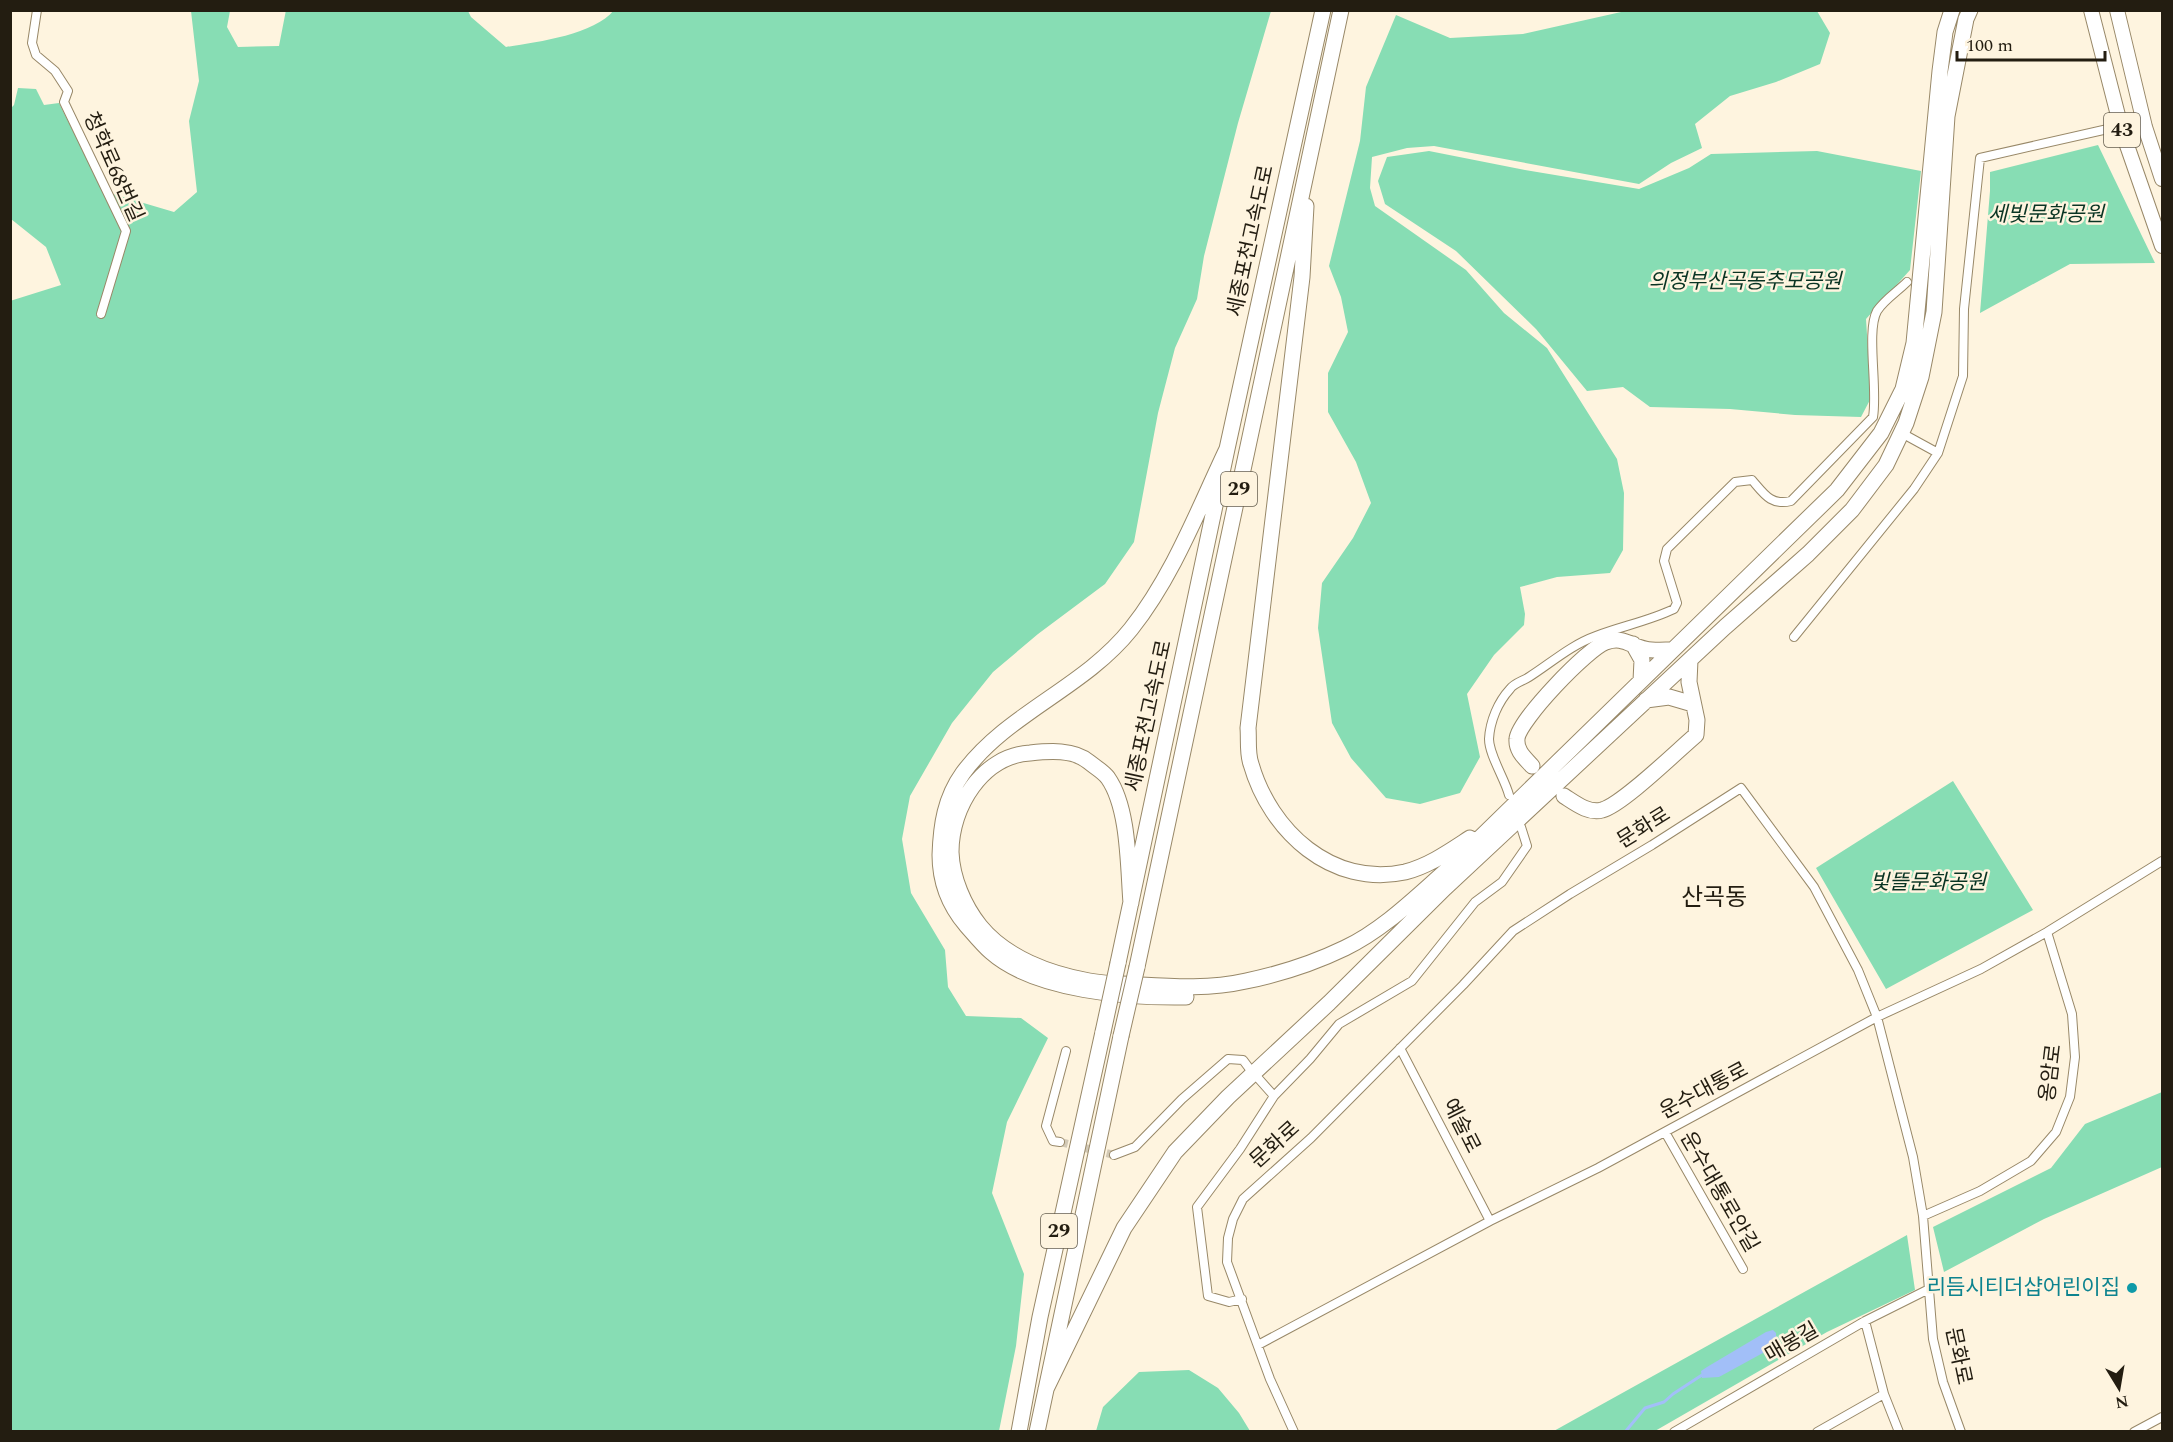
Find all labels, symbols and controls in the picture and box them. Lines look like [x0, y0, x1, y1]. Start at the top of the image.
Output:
scale bar [1957, 24, 2106, 62]
text: 100 m [1966, 32, 2013, 59]
street label: 청학로68번길 [74, 107, 152, 227]
road number: 43 [2104, 113, 2140, 147]
street label: 세종포천고속도로 [1219, 162, 1283, 320]
park label: 세빛문화공원 [1988, 199, 2106, 231]
park label: 의정부산곡동추모공원 [1648, 266, 1843, 298]
road number: 29 [1221, 472, 1257, 506]
street label: 세종포천고속도로 [1117, 637, 1181, 795]
street label: 문화로 [1611, 799, 1677, 857]
park label: 빛뜰문화공원 [1870, 867, 1988, 899]
district label: 산곡동 [1681, 880, 1747, 916]
street label: 옹암로 [2032, 1042, 2070, 1104]
street label: 운수대통로 [1654, 1054, 1754, 1128]
street label: 예술로 [1434, 1093, 1488, 1159]
street label: 문화로 [1243, 1114, 1307, 1176]
street label: 운수대통로안길 [1671, 1125, 1767, 1259]
road number: 29 [1041, 1214, 1077, 1248]
place label: 리듬시티더샵어린이집 [1927, 1272, 2120, 1304]
marker: 리듬시티더샵어린이집 [2125, 1281, 2139, 1295]
street label: 매봉길 [1759, 1315, 1825, 1371]
street label: 문화로 [1936, 1324, 1980, 1388]
north arrow [2089, 1358, 2149, 1418]
text: N [2113, 1389, 2130, 1415]

